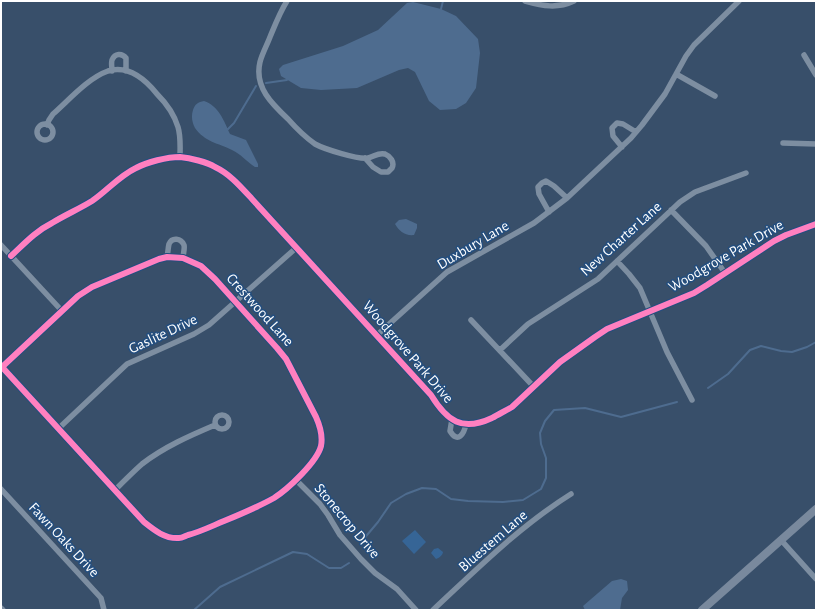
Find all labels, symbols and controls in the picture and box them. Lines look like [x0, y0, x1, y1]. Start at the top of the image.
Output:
street label: New Charter Lane [578, 199, 664, 279]
street label: Woodgrove Park Drive [666, 217, 786, 295]
street label: Duxbury Lane [435, 218, 512, 272]
street label: Crestwood Lane [224, 271, 296, 349]
street label: Woodgrove Park Drive [360, 298, 456, 406]
street label: Gaslite Drive [126, 312, 200, 356]
street label: Stonecrop Drive [311, 481, 383, 561]
street label: Fawn Oaks Drive [26, 500, 102, 580]
street label: Bluestem Lane [456, 507, 530, 575]

